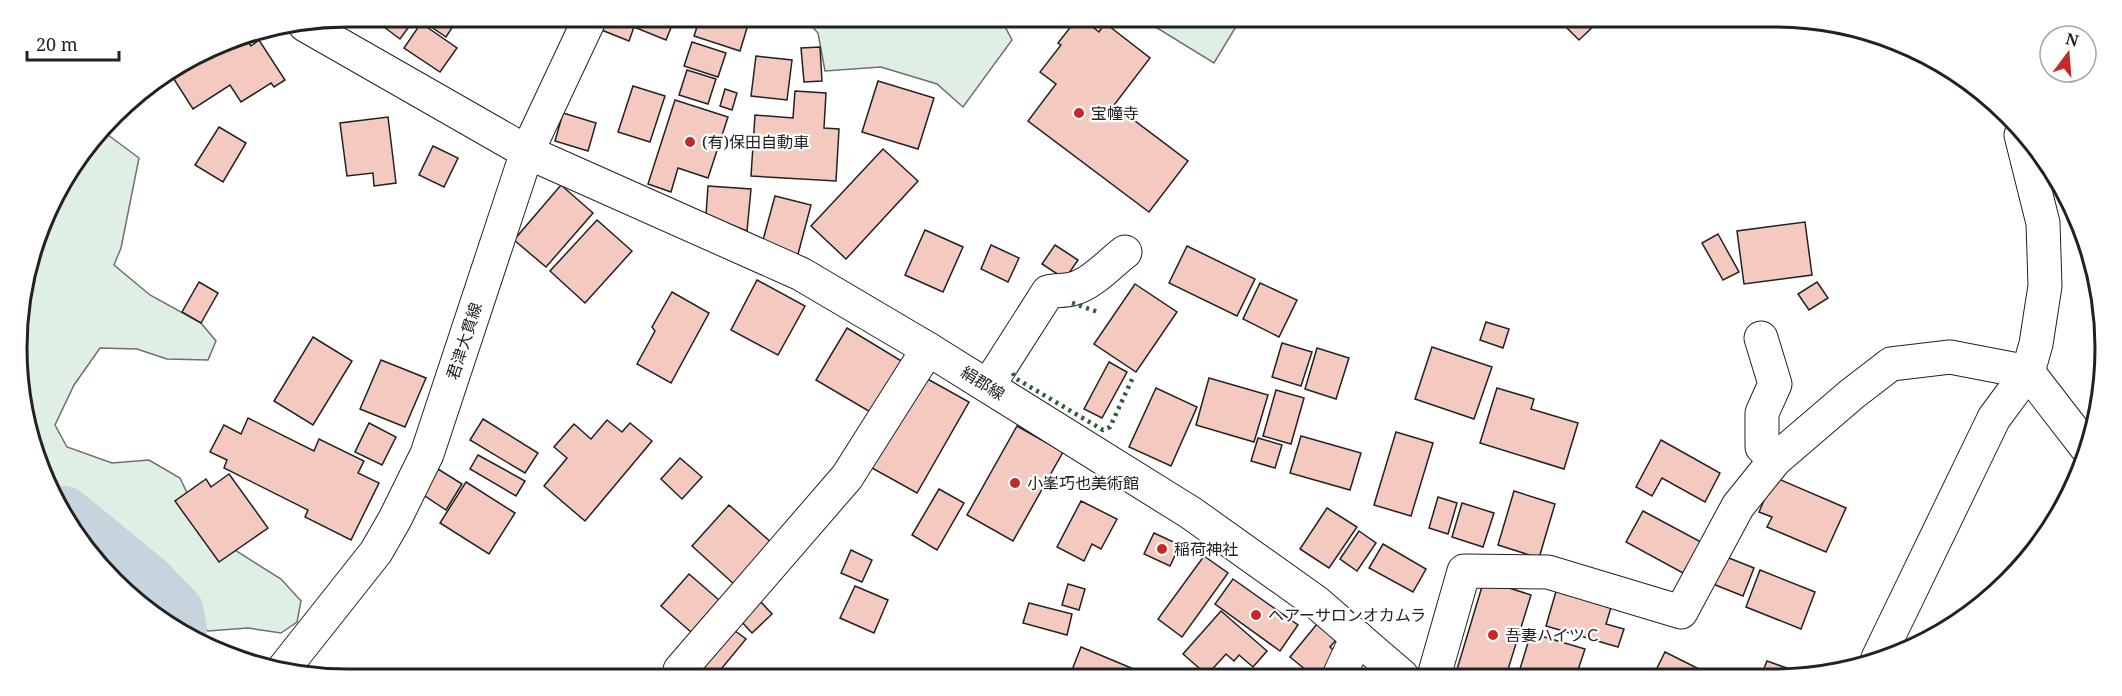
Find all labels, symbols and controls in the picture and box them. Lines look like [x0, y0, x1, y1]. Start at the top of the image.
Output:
scale bar [27, 24, 118, 62]
north arrow [2038, 24, 2098, 84]
text: N [2063, 27, 2082, 52]
text: 20 m [36, 32, 78, 56]
place label: 宝幢寺 [1091, 102, 1139, 124]
marker: 宝幢寺 [1072, 106, 1086, 120]
place label: (有)保田自動車 [702, 131, 809, 153]
marker: (有)保田自動車 [683, 135, 697, 149]
street label: 君津大貫線 [441, 300, 487, 382]
street label: 絹郡線 [957, 361, 1009, 405]
place label: 小峯巧也美術館 [1027, 472, 1139, 494]
marker: 小峯巧也美術館 [1008, 476, 1022, 490]
place label: 稲荷神社 [1174, 538, 1238, 560]
marker: 稲荷神社 [1155, 542, 1169, 556]
place label: ヘアーサロンオカムラ [1268, 604, 1426, 626]
marker: ヘアーサロンオカムラ [1249, 608, 1263, 622]
place label: 吾妻ハイツＣ [1505, 624, 1601, 646]
marker: 吾妻ハイツＣ [1486, 628, 1500, 642]

